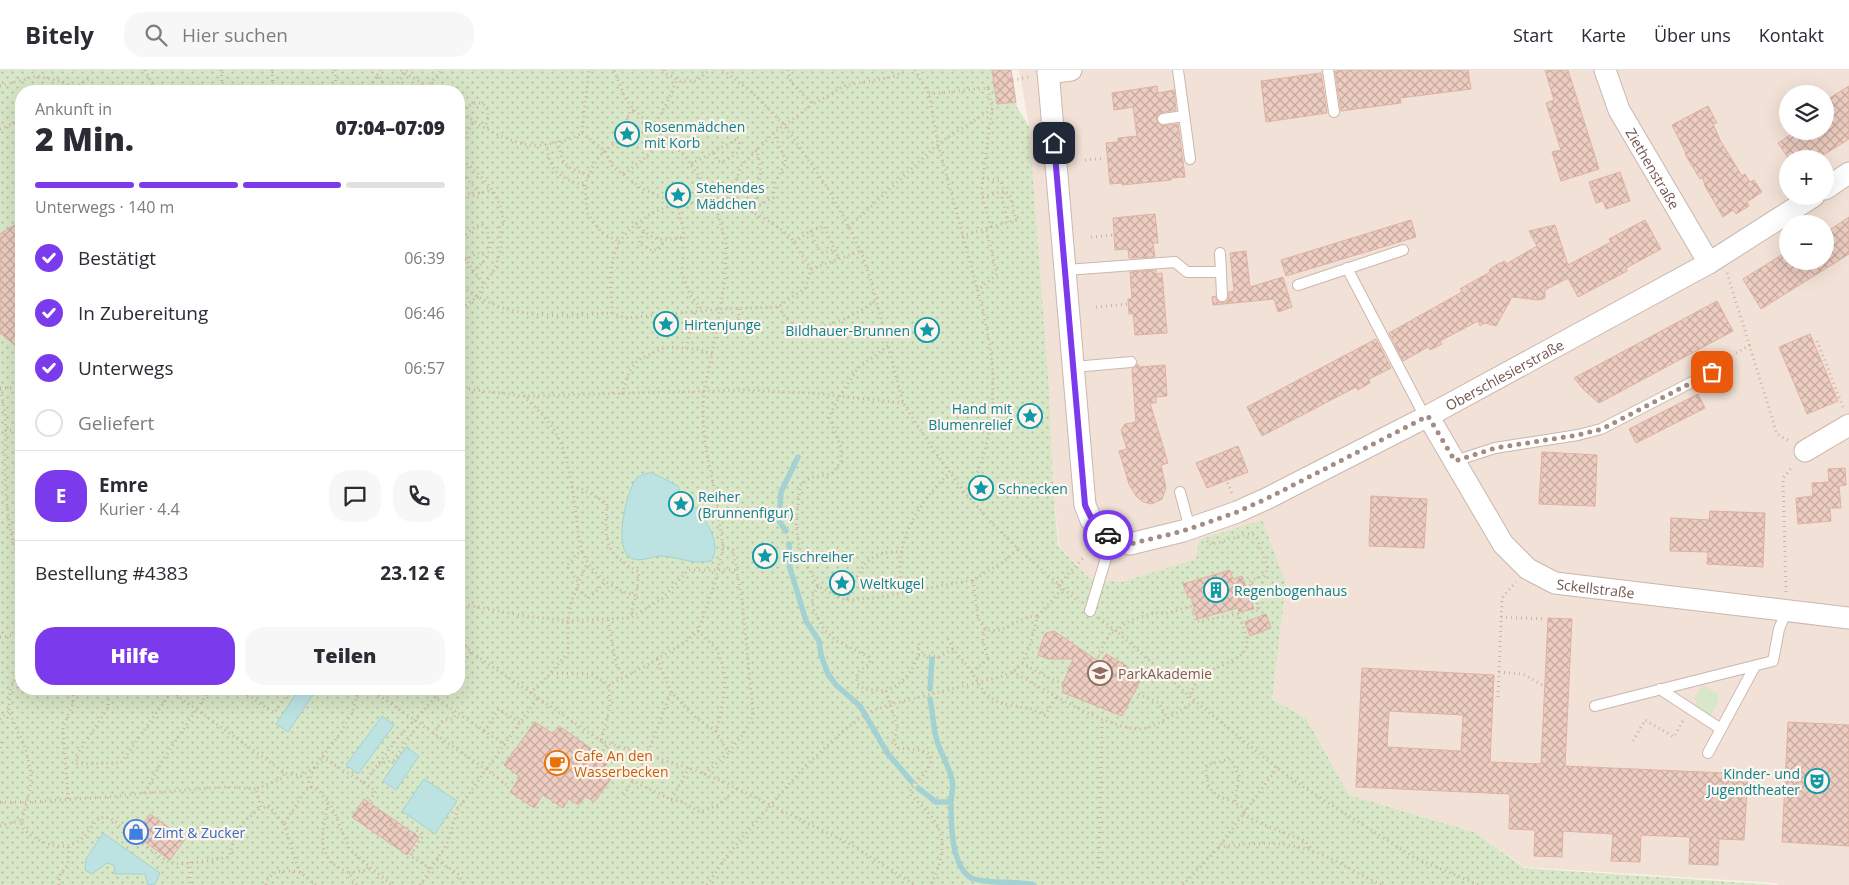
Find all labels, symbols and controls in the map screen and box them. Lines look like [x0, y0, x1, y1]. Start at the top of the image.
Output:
search box [124, 12, 474, 57]
text: Bitely [25, 18, 94, 51]
icon: search [142, 21, 170, 49]
text: Hier suchen [182, 22, 288, 48]
text: Start [1513, 23, 1553, 47]
text: Karte [1581, 23, 1626, 47]
text: Über uns [1654, 23, 1731, 47]
text: Kontakt [1759, 23, 1824, 47]
map controls [1779, 85, 1834, 270]
button: layers [1779, 85, 1834, 140]
text: Ankunft in [35, 98, 112, 120]
text: 07:04–07:09 [335, 115, 445, 141]
text: 2 Min. [35, 117, 134, 160]
place label: Rosenmädchen mit Korb [644, 117, 745, 152]
place icon: Rosenmädchen mit Korb [614, 121, 640, 147]
pin [1033, 122, 1075, 164]
street label: Ziethenstraße [1622, 124, 1685, 213]
icon: home [1040, 129, 1068, 157]
button: + [1779, 150, 1834, 205]
place label: Stehendes Mädchen [696, 178, 765, 213]
place icon: Stehendes Mädchen [665, 182, 691, 208]
text: Unterwegs · 140 m [35, 196, 174, 218]
button: − [1779, 215, 1834, 270]
icon: check [35, 244, 63, 272]
text: Bestätigt [78, 245, 156, 271]
text: 06:39 [404, 247, 445, 269]
icon: check [35, 299, 63, 327]
text: In Zubereitung [78, 300, 208, 326]
text: 06:46 [404, 302, 445, 324]
place icon: Hirtenjunge [653, 311, 679, 337]
place label: Hirtenjunge [684, 315, 761, 334]
place icon: Bildhauer-Brunnen [914, 317, 940, 343]
place label: Bildhauer-Brunnen [785, 321, 910, 340]
street label: Oberschlesierstraße [1442, 335, 1567, 414]
pin [1691, 351, 1733, 393]
icon: check [35, 354, 63, 382]
text: Unterwegs [78, 355, 173, 381]
text: 06:57 [404, 357, 445, 379]
icon: bag [1698, 358, 1726, 386]
place label: Hand mit Blumenrelief [928, 399, 1013, 434]
place icon: Hand mit Blumenrelief [1017, 403, 1043, 429]
text: Geliefert [78, 410, 154, 436]
button: chat [329, 470, 381, 522]
button: phone [393, 470, 445, 522]
text: Emre [99, 472, 148, 498]
place icon: Schnecken [968, 475, 994, 501]
place label: Schnecken [998, 479, 1068, 498]
text: E [56, 483, 66, 509]
place label: Reiher (Brunnenfigur) [698, 487, 793, 522]
place icon: Reiher (Brunnenfigur) [668, 491, 694, 517]
text: Kurier · 4.4 [99, 498, 180, 520]
courier [1083, 510, 1133, 560]
icon: car [1094, 521, 1122, 549]
place icon: Fischreiher [752, 543, 778, 569]
place label: Fischreiher [782, 547, 854, 566]
text: Bestellung #4383 [35, 560, 188, 586]
text: 23.12 € [380, 560, 445, 586]
place icon: Weltkugel [829, 570, 855, 596]
place label: Weltkugel [860, 574, 924, 593]
street label: Sckellstraße [1555, 574, 1636, 602]
building icon: Regenbogenhaus [1203, 577, 1229, 603]
place label: Regenbogenhaus [1234, 581, 1348, 600]
button: Hilfe [35, 627, 235, 685]
button: Teilen [245, 627, 445, 685]
school or university icon: ParkAkademie [1087, 660, 1113, 686]
place label: ParkAkademie [1118, 664, 1212, 683]
place label: Cafe An den Wasserbecken [574, 746, 669, 781]
cafe icon: Cafe An den Wasserbecken [544, 750, 570, 776]
place label: Kinder- und Jugendtheater [1705, 764, 1800, 799]
theatre icon: Kinder- und Jugendtheater [1804, 768, 1830, 794]
shop icon: Zimt & Zucker [123, 819, 149, 845]
place label: Zimt & Zucker [154, 823, 245, 842]

